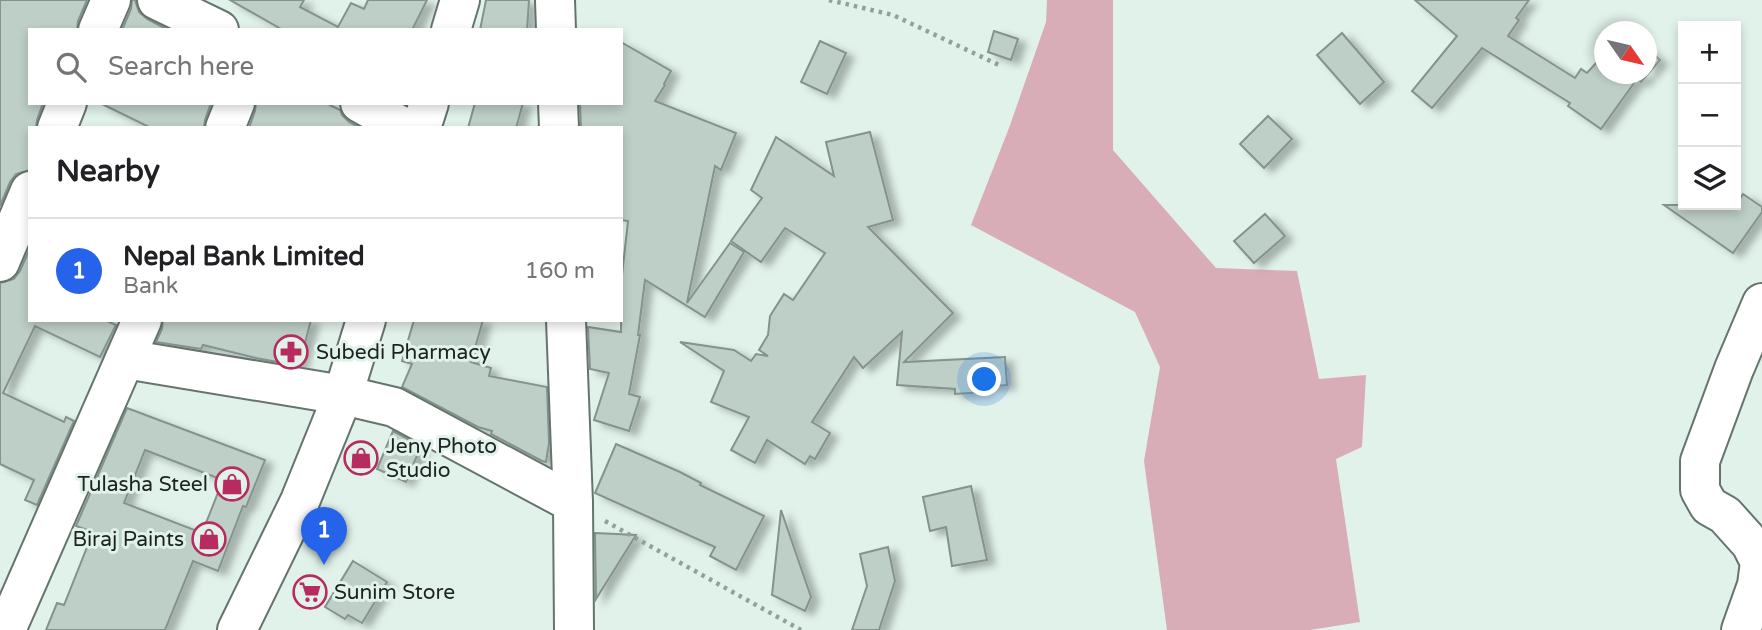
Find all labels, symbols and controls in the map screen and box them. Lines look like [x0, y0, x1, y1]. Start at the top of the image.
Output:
north arrow [1594, 21, 1657, 84]
map controls [1678, 21, 1741, 210]
button: + [1678, 21, 1741, 84]
search box [28, 28, 623, 105]
icon: search [52, 48, 90, 86]
text: Search here [108, 51, 254, 82]
button: − [1678, 84, 1741, 147]
button: layers [1678, 147, 1741, 210]
text: Nearby [56, 153, 160, 190]
text: Nepal Bank Limited [123, 241, 365, 272]
text: 1 [72, 257, 86, 285]
text: 160 m [525, 257, 595, 285]
text: Bank [123, 272, 178, 300]
pharmacy icon: Subedi Pharmacy [272, 333, 310, 371]
place label: Subedi Pharmacy [316, 340, 491, 365]
your location [967, 362, 1001, 396]
place label: Jeny Photo Studio [386, 434, 497, 483]
shop icon: Jeny Photo Studio [342, 439, 380, 477]
shop icon: Tulasha Steel [213, 465, 251, 503]
place label: Tulasha Steel [77, 472, 208, 497]
pin: 1 [301, 507, 347, 565]
shop icon: Biraj Paints [190, 520, 228, 558]
place label: Biraj Paints [73, 527, 184, 552]
supermarket icon: Sunim Store [291, 573, 329, 611]
place label: Sunim Store [334, 580, 455, 605]

